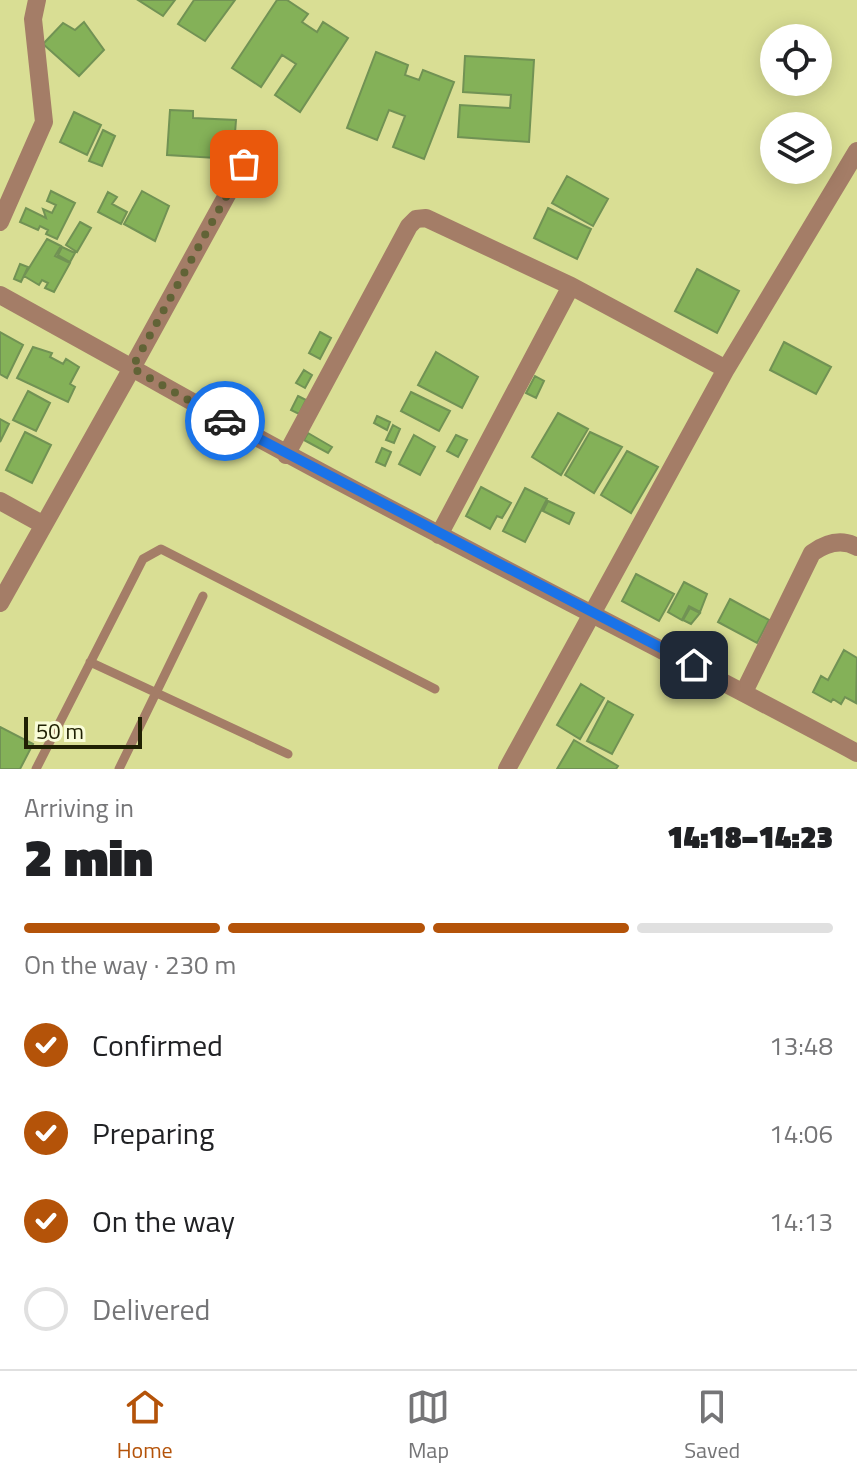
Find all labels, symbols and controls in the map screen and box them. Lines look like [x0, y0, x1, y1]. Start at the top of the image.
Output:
map controls [760, 24, 832, 184]
button: locate [760, 24, 832, 96]
button: layers [760, 112, 832, 184]
pin [210, 130, 278, 198]
icon: bag [222, 142, 266, 186]
courier [185, 381, 265, 461]
icon: car [203, 399, 247, 443]
pin [660, 631, 728, 699]
icon: home [672, 643, 716, 687]
scale bar [24, 713, 142, 749]
text: 50 m [36, 714, 84, 748]
text: Arriving in [24, 788, 134, 827]
text: 14:18–14:23 [667, 814, 833, 860]
text: 2 min [24, 817, 153, 896]
text: On the way · 230 m [24, 945, 236, 984]
text: Confirmed [92, 1022, 223, 1068]
icon: check [24, 1023, 68, 1067]
text: 13:48 [769, 1026, 833, 1065]
text: Preparing [92, 1110, 214, 1156]
icon: check [24, 1111, 68, 1155]
text: 14:06 [769, 1114, 833, 1153]
text: On the way [92, 1198, 235, 1244]
icon: check [24, 1199, 68, 1243]
text: 14:13 [769, 1202, 833, 1241]
text: Delivered [92, 1286, 210, 1332]
tab: Home [117, 1385, 173, 1467]
tab: Map [406, 1385, 450, 1467]
tab: Saved [684, 1385, 740, 1467]

